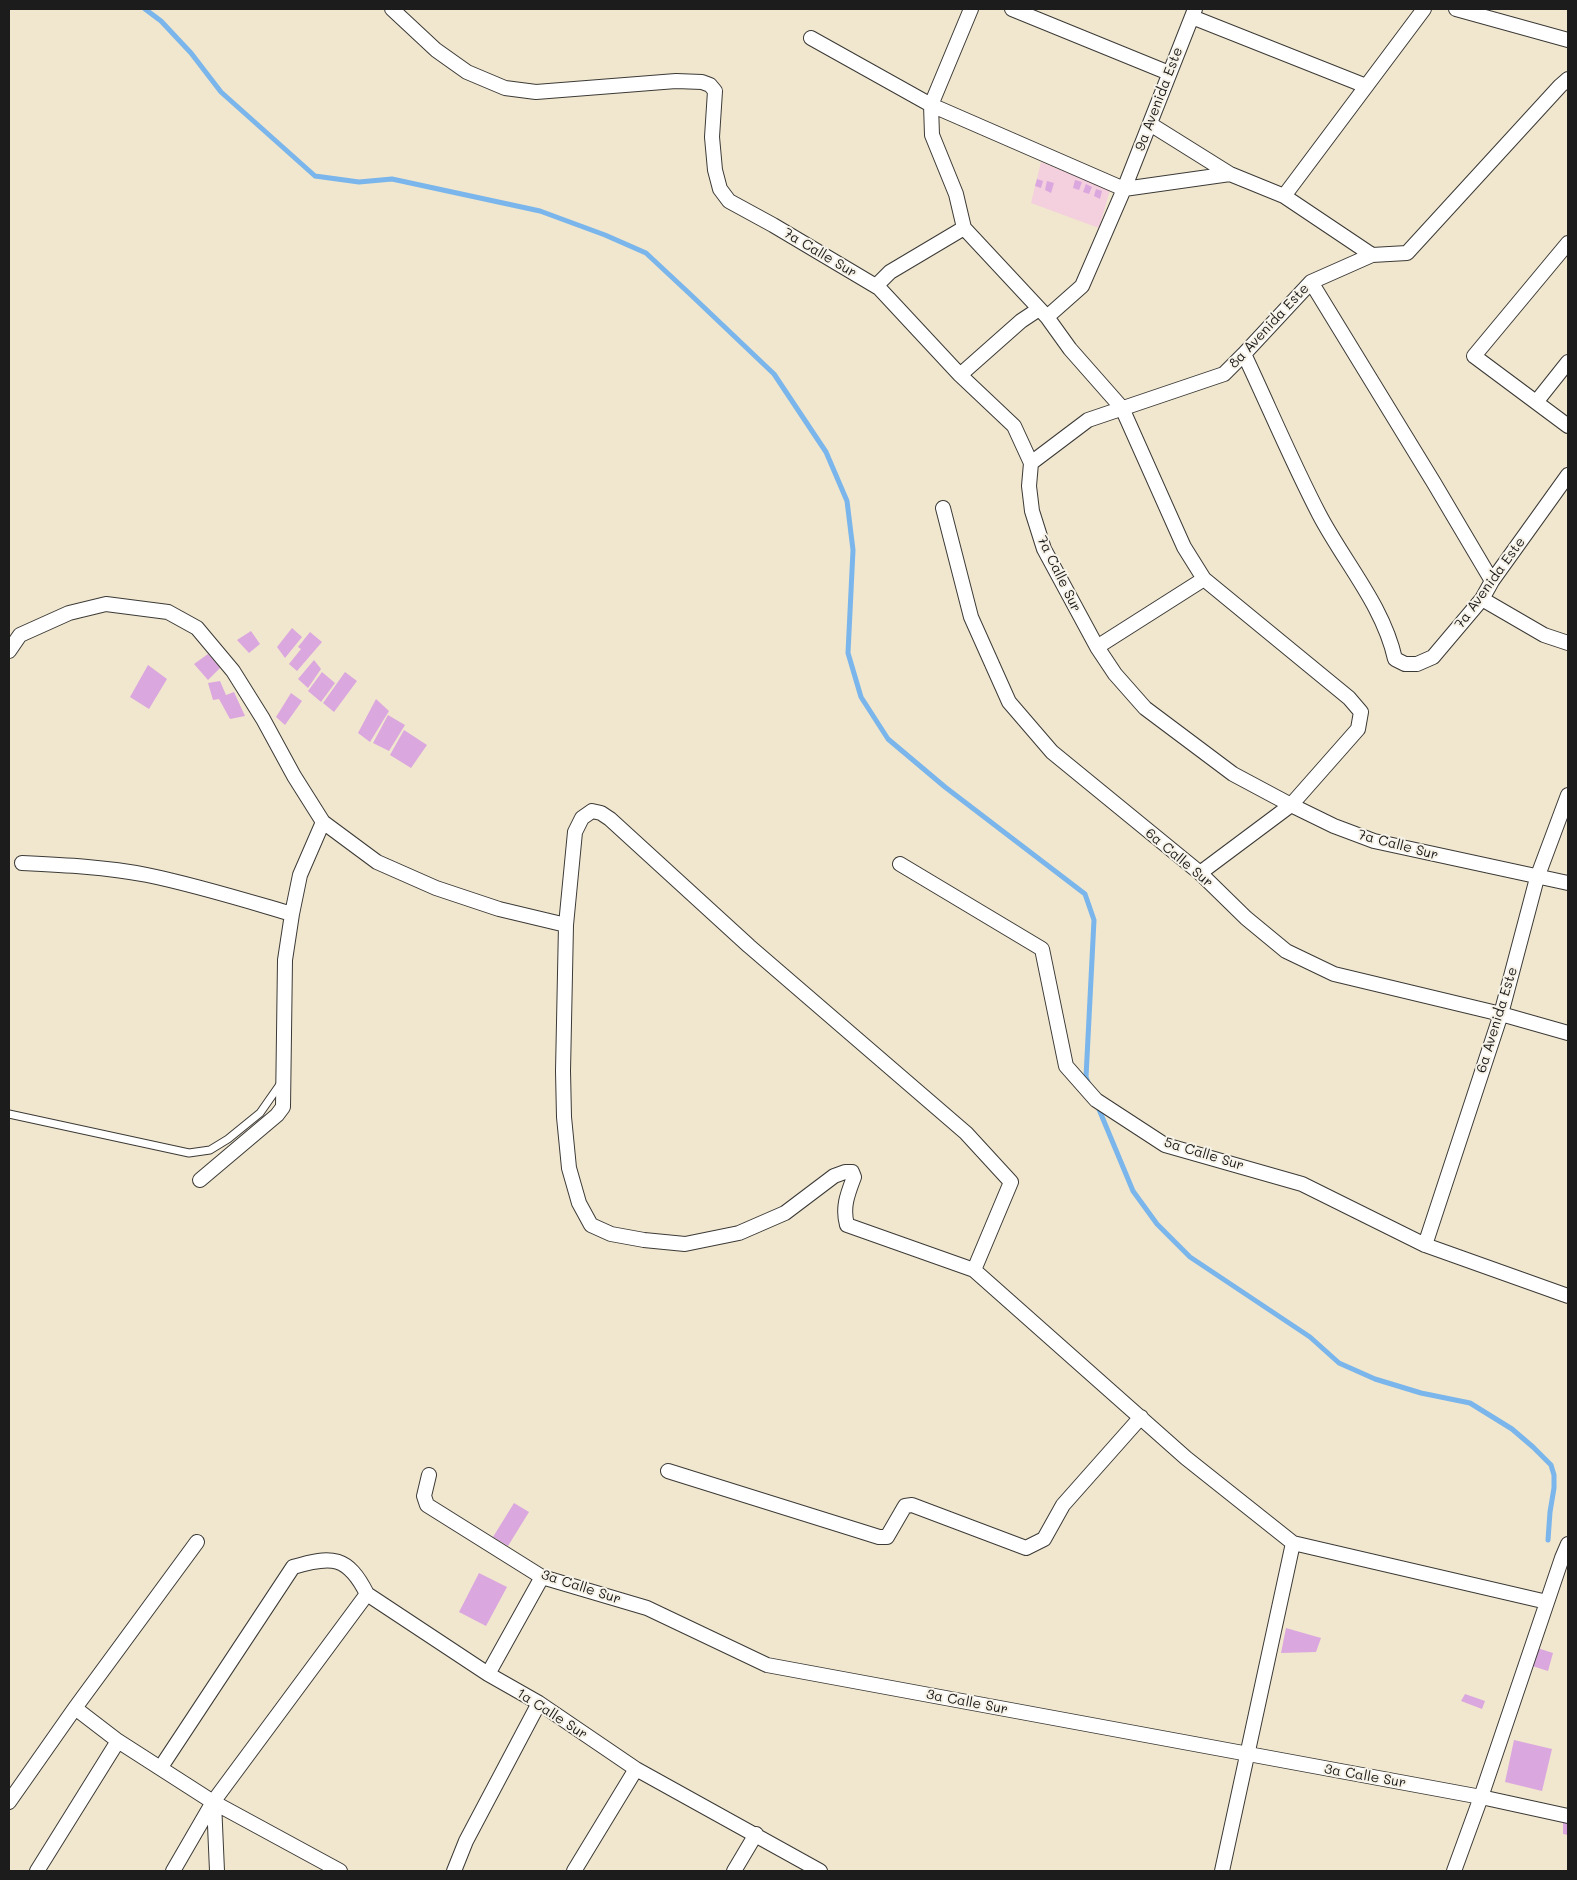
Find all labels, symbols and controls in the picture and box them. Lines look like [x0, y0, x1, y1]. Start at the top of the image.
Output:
street label: 9a Avenida Este [1132, 45, 1186, 153]
street label: 7a Calle Sur [780, 225, 860, 281]
street label: 8a Avenida Este [1225, 280, 1313, 372]
street label: 7a Calle Sur [1033, 533, 1085, 615]
street label: 7a Avenida Este [1451, 534, 1529, 632]
street label: 6a Calle Sur [1142, 825, 1216, 891]
street label: 7a Calle Sur [1356, 826, 1440, 864]
street label: 6a Avenida Este [1473, 965, 1521, 1075]
street label: 5a Calle Sur [1162, 1134, 1246, 1174]
street label: 3a Calle Sur [539, 1566, 623, 1608]
street label: 1a Calle Sur [513, 1685, 591, 1743]
street label: 3a Calle Sur [925, 1686, 1009, 1718]
street label: 3a Calle Sur [1323, 1761, 1407, 1791]

